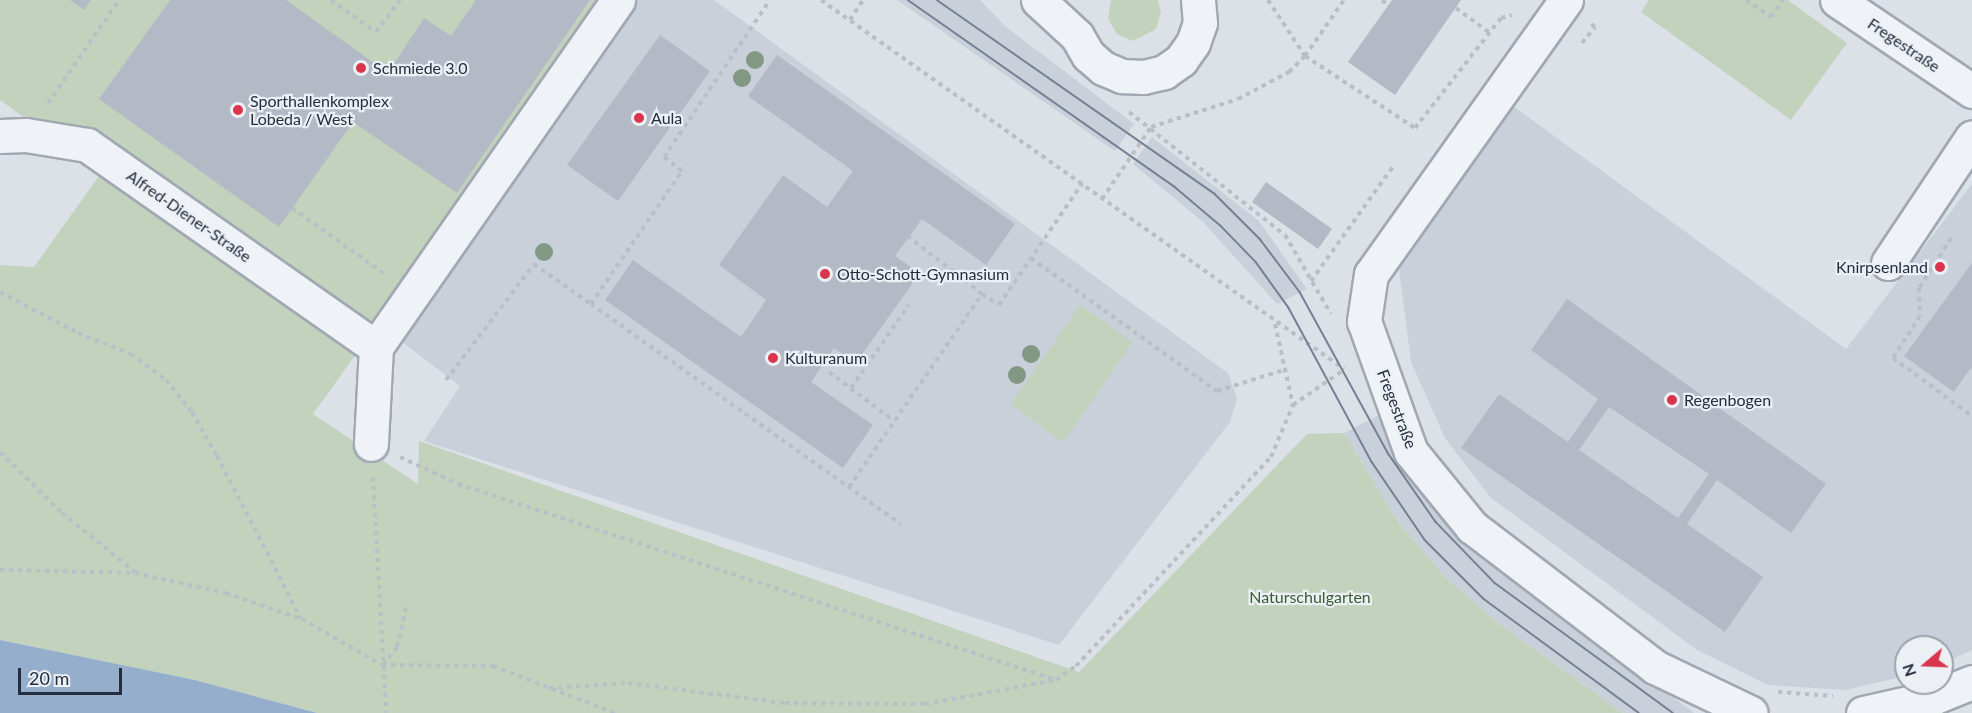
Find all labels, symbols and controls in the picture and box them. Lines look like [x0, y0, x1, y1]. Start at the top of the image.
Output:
street label: Fregestraße [1864, 14, 1944, 76]
place label: Schmiede 3.0 [373, 58, 467, 78]
marker: Schmiede 3.0 [354, 61, 368, 75]
place label: Sporthallenkomplex Lobeda / West [250, 91, 389, 129]
marker: Sporthallenkomplex Lobeda / West [231, 103, 245, 117]
place label: Aula [651, 108, 682, 128]
marker: Aula [632, 111, 646, 125]
street label: Alfred-Diener-Straße [123, 166, 255, 266]
place label: Knirpsenland [1836, 257, 1928, 277]
marker: Knirpsenland [1933, 260, 1947, 274]
place label: Otto-Schott-Gymnasium [837, 264, 1009, 284]
marker: Otto-Schott-Gymnasium [818, 267, 832, 281]
place label: Kulturanum [785, 348, 867, 368]
marker: Kulturanum [766, 351, 780, 365]
street label: Fregestraße [1373, 367, 1421, 451]
place label: Regenbogen [1684, 390, 1771, 410]
marker: Regenbogen [1665, 393, 1679, 407]
park label: Naturschulgarten [1249, 587, 1371, 607]
north arrow [1894, 635, 1954, 695]
scale bar [21, 656, 124, 694]
text: N [1897, 661, 1919, 679]
text: 20 m [29, 667, 69, 689]

